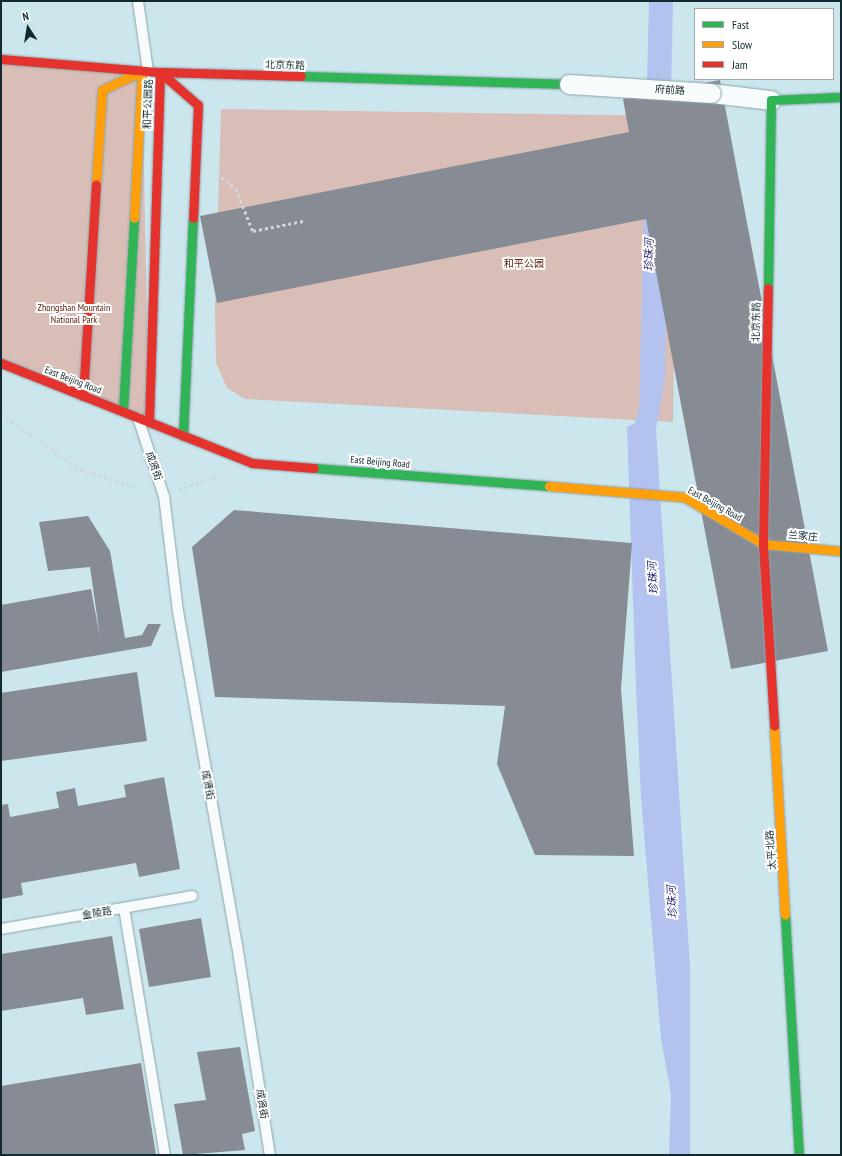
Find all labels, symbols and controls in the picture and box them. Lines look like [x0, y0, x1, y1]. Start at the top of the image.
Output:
north arrow [8, 8, 48, 48]
legend [694, 8, 834, 80]
text: N [21, 9, 30, 24]
text: Fast [732, 17, 749, 32]
text: Slow [732, 37, 752, 52]
text: Jam [732, 57, 748, 72]
street label: 北京东路 [265, 58, 305, 72]
street label: 和平公园路 [141, 79, 155, 129]
street label: 府前路 [655, 83, 685, 97]
water label: 珍珠河 [642, 238, 656, 272]
park label: 和平公园 [504, 258, 544, 270]
park label: Zhongshan Mountain National Park [38, 301, 110, 324]
street label: 北京东路 [750, 302, 762, 342]
street label: East Beijing Road [43, 364, 103, 396]
street label: 成贤街 [143, 450, 165, 482]
street label: East Beijing Road [350, 453, 410, 471]
street label: East Beijing Road [686, 484, 744, 524]
street label: 兰家庄 [788, 529, 818, 543]
water label: 珍珠河 [645, 561, 661, 595]
street label: 成贤街 [199, 769, 217, 801]
street label: 太平北路 [764, 830, 778, 870]
water label: 珍珠河 [665, 885, 679, 919]
street label: 金陵路 [81, 905, 113, 921]
street label: 成贤街 [254, 1088, 270, 1120]

